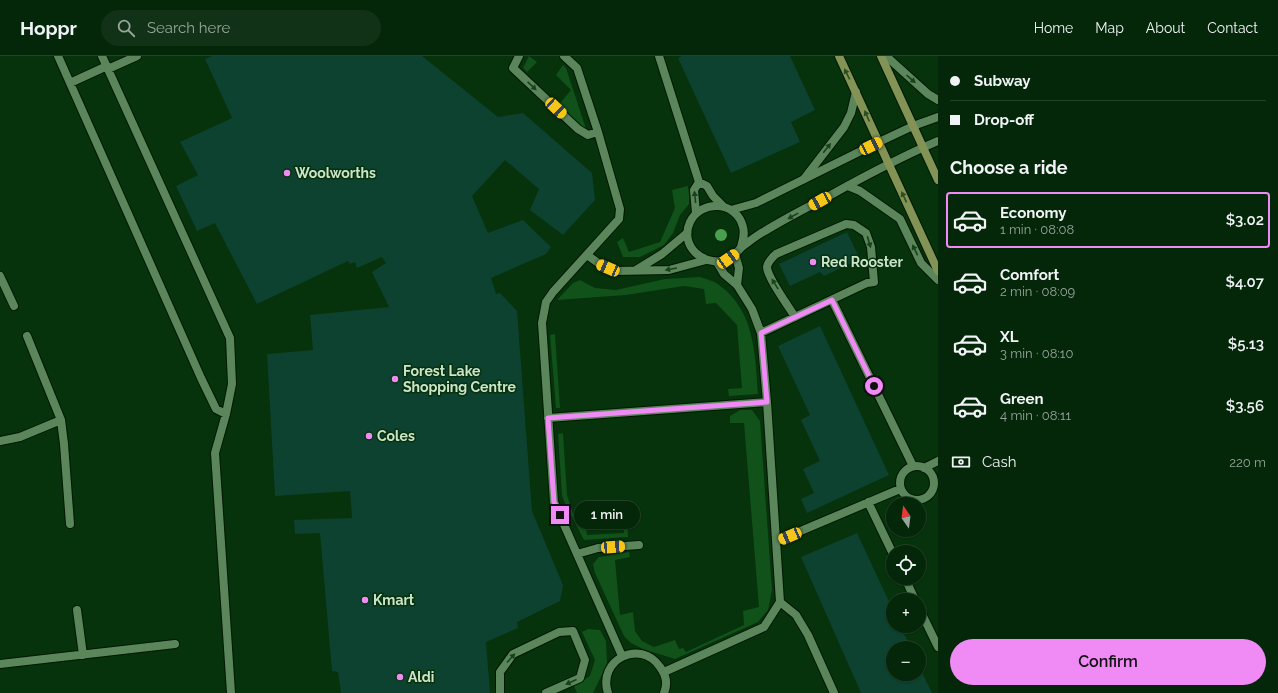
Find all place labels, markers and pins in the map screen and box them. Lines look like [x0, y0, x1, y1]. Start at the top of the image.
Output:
place label: Woolworths [295, 165, 376, 181]
marker: Woolworths [282, 168, 292, 178]
place label: Red Rooster [821, 254, 903, 270]
marker: Red Rooster [808, 257, 818, 267]
place label: Forest Lake Shopping Centre [403, 363, 517, 395]
marker: Forest Lake Shopping Centre [390, 374, 400, 384]
place label: Coles [377, 428, 415, 444]
marker: Coles [364, 431, 374, 441]
place label: Kmart [373, 592, 415, 608]
marker: Kmart [360, 595, 370, 605]
place label: Aldi [408, 669, 434, 685]
marker: Aldi [395, 672, 405, 682]

